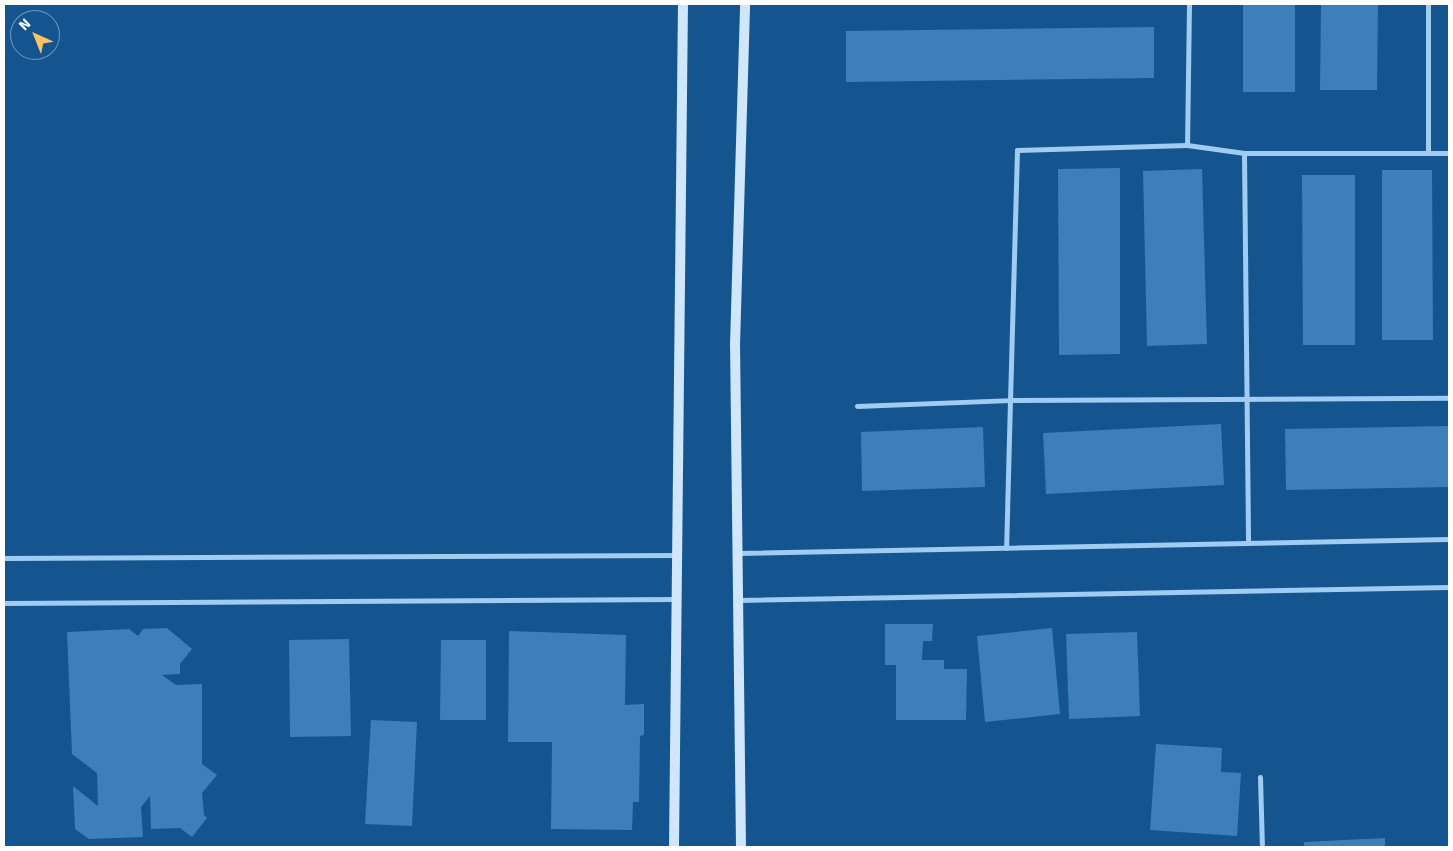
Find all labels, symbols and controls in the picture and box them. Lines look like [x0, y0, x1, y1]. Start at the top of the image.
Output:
north arrow [10, 10, 60, 60]
text: N [16, 15, 34, 34]

